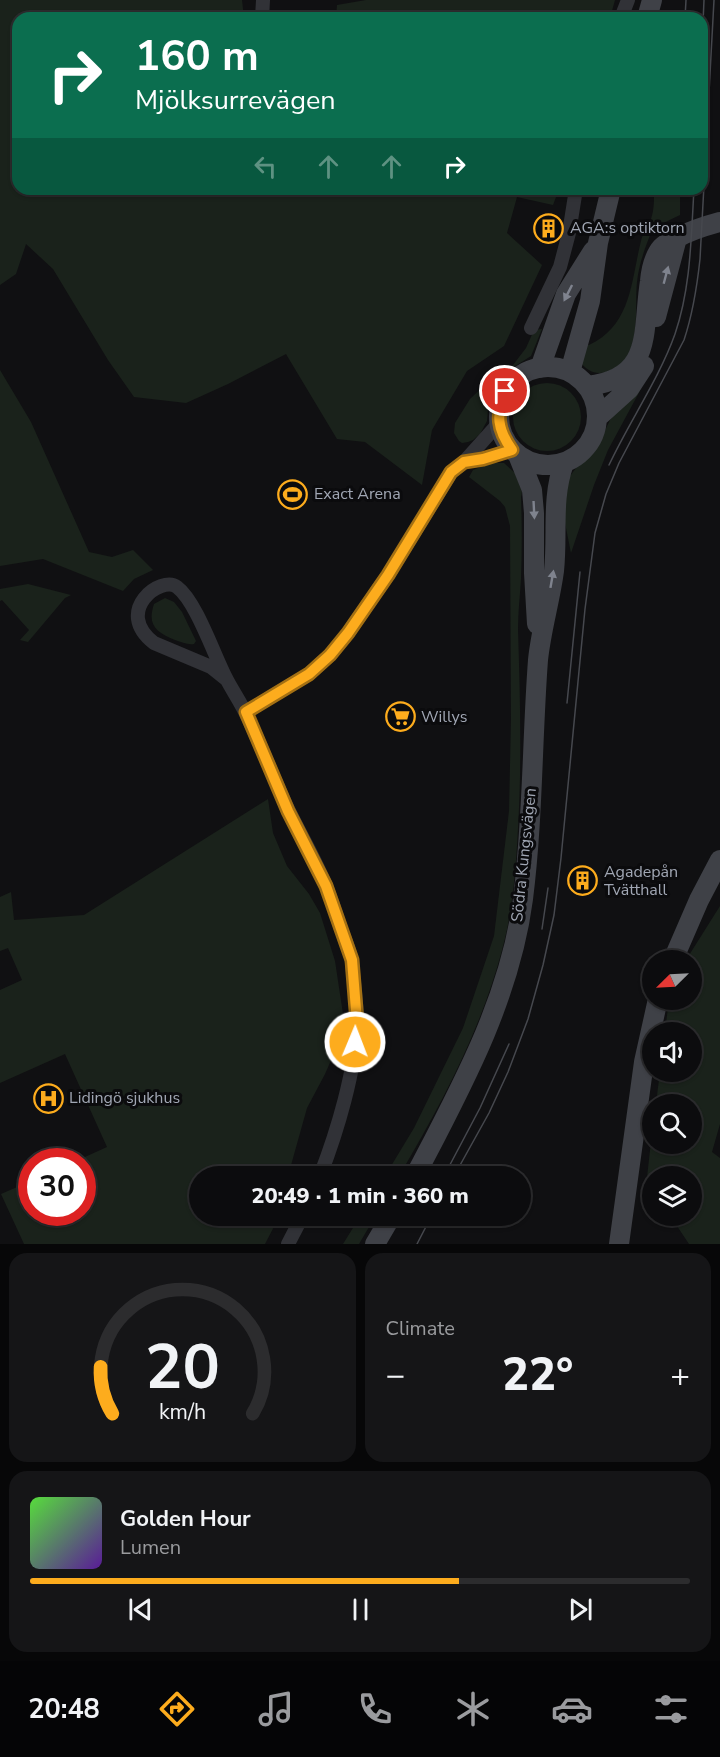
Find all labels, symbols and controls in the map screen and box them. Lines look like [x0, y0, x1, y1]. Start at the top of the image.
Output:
text: 160 m [135, 28, 259, 85]
icon: right [36, 36, 114, 114]
text: Mjölksurrevägen [135, 82, 336, 119]
icon: left [249, 150, 282, 183]
icon: ahead [312, 150, 345, 183]
icon: ahead [375, 150, 408, 183]
icon: right [438, 150, 471, 183]
building icon: AGA:s optiktorn [533, 212, 565, 244]
place label: AGA:s optiktorn [570, 217, 685, 239]
one-way arrow [662, 266, 672, 284]
one-way arrow [563, 285, 573, 302]
pin [479, 365, 530, 416]
icon: arrive [488, 374, 521, 407]
sports icon: Exact Arena [277, 478, 309, 510]
place label: Exact Arena [314, 483, 401, 505]
one-way arrow [529, 501, 538, 520]
one-way arrow [548, 569, 557, 588]
supermarket icon: Willys [384, 701, 416, 733]
place label: Willys [421, 706, 467, 728]
street label: Södra Kungsvägen [506, 787, 542, 923]
place label: Agadepån Tvätthall [604, 861, 678, 901]
building icon: Agadepån Tvätthall [567, 865, 599, 897]
north arrow [642, 950, 702, 1010]
map controls [642, 950, 702, 1226]
position arrow [323, 1010, 387, 1074]
button: sound [642, 1022, 702, 1082]
hospital icon: Lidingö sjukhus [32, 1082, 64, 1114]
place label: Lidingö sjukhus [69, 1087, 180, 1109]
button: search [642, 1094, 702, 1154]
speed limit sign: 30 [18, 1148, 96, 1226]
button: layers [642, 1166, 702, 1226]
text: 20:49 · 1 min · 360 m [251, 1181, 469, 1211]
text: Climate [386, 1315, 455, 1342]
text: 20 [145, 1325, 220, 1410]
text: 22° [502, 1345, 573, 1406]
text: − [386, 1353, 405, 1398]
text: + [670, 1353, 690, 1398]
text: km/h [159, 1398, 206, 1428]
text: Golden Hour [120, 1504, 251, 1534]
text: Lumen [120, 1534, 181, 1561]
icon: previous [124, 1593, 157, 1626]
icon: pause [344, 1593, 377, 1626]
icon: next [564, 1593, 597, 1626]
icon: directions [156, 1688, 198, 1730]
icon: music [255, 1688, 297, 1730]
icon: phone [354, 1688, 396, 1730]
icon: climate [452, 1688, 494, 1730]
icon: car [551, 1688, 593, 1730]
icon: filters [650, 1688, 692, 1730]
text: 20:48 [28, 1691, 100, 1728]

